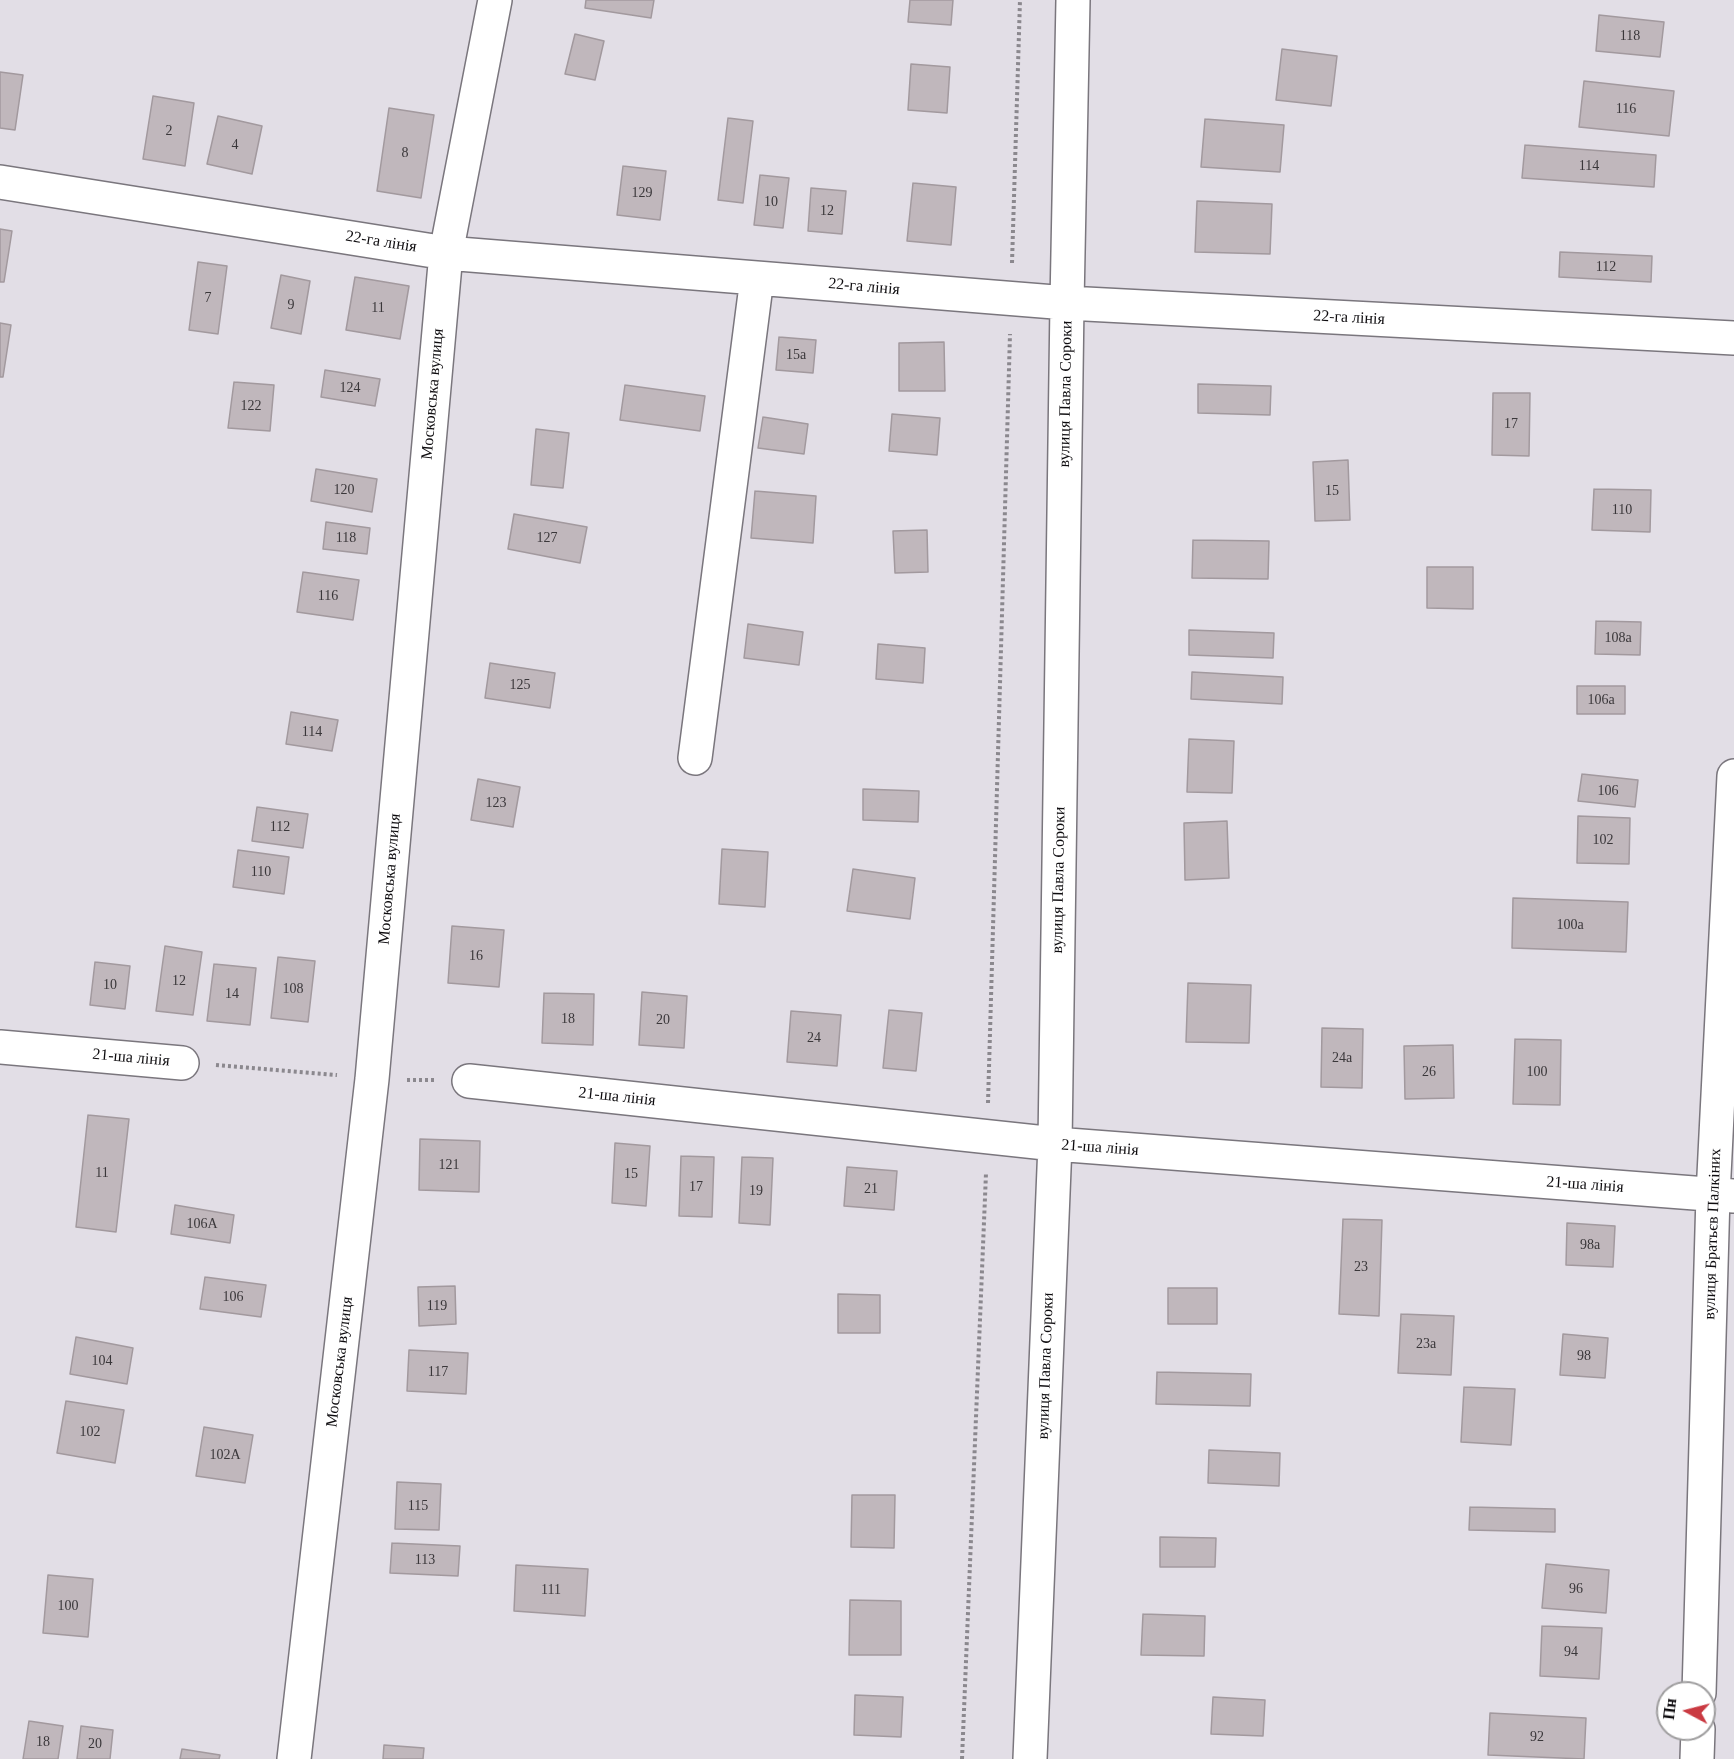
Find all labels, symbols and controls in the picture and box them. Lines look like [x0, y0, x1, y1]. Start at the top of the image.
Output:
house number: 118 [1620, 28, 1640, 44]
house number: 116 [1616, 101, 1636, 117]
house number: 2 [166, 123, 172, 139]
house number: 4 [231, 137, 238, 153]
house number: 8 [402, 145, 408, 161]
house number: 114 [1579, 158, 1599, 174]
house number: 129 [632, 185, 652, 201]
house number: 10 [764, 194, 778, 210]
house number: 12 [820, 203, 834, 219]
street label: 22-га лінія [344, 227, 418, 257]
house number: 112 [1596, 259, 1616, 275]
street label: 22-га лінія [827, 274, 901, 300]
house number: 7 [204, 290, 212, 306]
house number: 9 [288, 297, 294, 313]
house number: 11 [371, 300, 385, 316]
street label: 22-га лінія [1313, 307, 1385, 329]
street label: вулиця Павла Сороки [1055, 320, 1077, 468]
street label: Московська вулиця [418, 328, 448, 460]
house number: 15а [786, 347, 806, 363]
house number: 124 [340, 380, 360, 396]
house number: 122 [240, 398, 262, 414]
house number: 17 [1504, 416, 1518, 432]
house number: 120 [334, 482, 354, 498]
house number: 15 [1325, 483, 1339, 499]
house number: 110 [1612, 502, 1632, 518]
house number: 118 [336, 530, 356, 546]
house number: 127 [536, 530, 558, 546]
house number: 116 [318, 588, 338, 604]
house number: 108а [1604, 630, 1632, 646]
house number: 125 [510, 677, 530, 693]
house number: 106а [1587, 692, 1615, 708]
house number: 114 [302, 724, 322, 740]
house number: 106 [1598, 783, 1618, 799]
house number: 123 [486, 795, 506, 811]
street label: вулиця Павла Сороки [1048, 806, 1070, 954]
street label: Московська вулиця [375, 813, 405, 945]
house number: 112 [270, 819, 290, 835]
house number: 102 [1592, 832, 1614, 848]
house number: 110 [251, 864, 271, 880]
house number: 100а [1556, 917, 1584, 933]
house number: 16 [469, 948, 483, 964]
house number: 12 [172, 973, 186, 989]
house number: 10 [103, 977, 117, 993]
house number: 108 [282, 981, 304, 997]
house number: 14 [225, 986, 239, 1002]
house number: 18 [561, 1011, 575, 1027]
house number: 20 [656, 1012, 670, 1028]
house number: 24 [807, 1030, 821, 1046]
street label: 21-ша лінія [92, 1045, 170, 1071]
house number: 24а [1332, 1050, 1352, 1066]
house number: 26 [1422, 1064, 1436, 1080]
house number: 100 [1526, 1064, 1548, 1080]
street label: 21-ша лінія [577, 1083, 657, 1111]
street label: 21-ша лінія [1061, 1136, 1139, 1160]
street label: вулиця Братьєв Палкіних [1700, 1148, 1726, 1320]
house number: 121 [438, 1157, 460, 1173]
house number: 11 [95, 1165, 109, 1181]
house number: 15 [624, 1166, 638, 1182]
street label: 21-ша лінія [1546, 1173, 1624, 1197]
house number: 17 [689, 1179, 703, 1195]
house number: 21 [864, 1181, 878, 1197]
house number: 19 [749, 1183, 763, 1199]
house number: 106А [186, 1216, 218, 1232]
house number: 98а [1580, 1237, 1600, 1253]
house number: 23 [1354, 1259, 1368, 1275]
house number: 106 [222, 1289, 244, 1305]
street label: вулиця Павла Сороки [1034, 1292, 1058, 1440]
street label: Московська вулиця [322, 1296, 358, 1428]
house number: 119 [427, 1298, 447, 1314]
house number: 23а [1416, 1336, 1436, 1352]
house number: 98 [1577, 1348, 1591, 1364]
house number: 104 [92, 1353, 112, 1369]
house number: 117 [428, 1364, 448, 1380]
house number: 102 [80, 1424, 100, 1440]
house number: 102А [209, 1447, 241, 1463]
house number: 115 [408, 1498, 428, 1514]
house number: 113 [415, 1552, 435, 1568]
house number: 96 [1569, 1581, 1583, 1597]
house number: 111 [541, 1582, 561, 1598]
house number: 100 [58, 1598, 78, 1614]
house number: 94 [1564, 1644, 1578, 1660]
north arrow [1656, 1681, 1716, 1741]
text: Пн [1660, 1697, 1679, 1721]
house number: 92 [1530, 1729, 1544, 1745]
house number: 18 [36, 1734, 50, 1750]
house number: 20 [88, 1736, 102, 1752]

